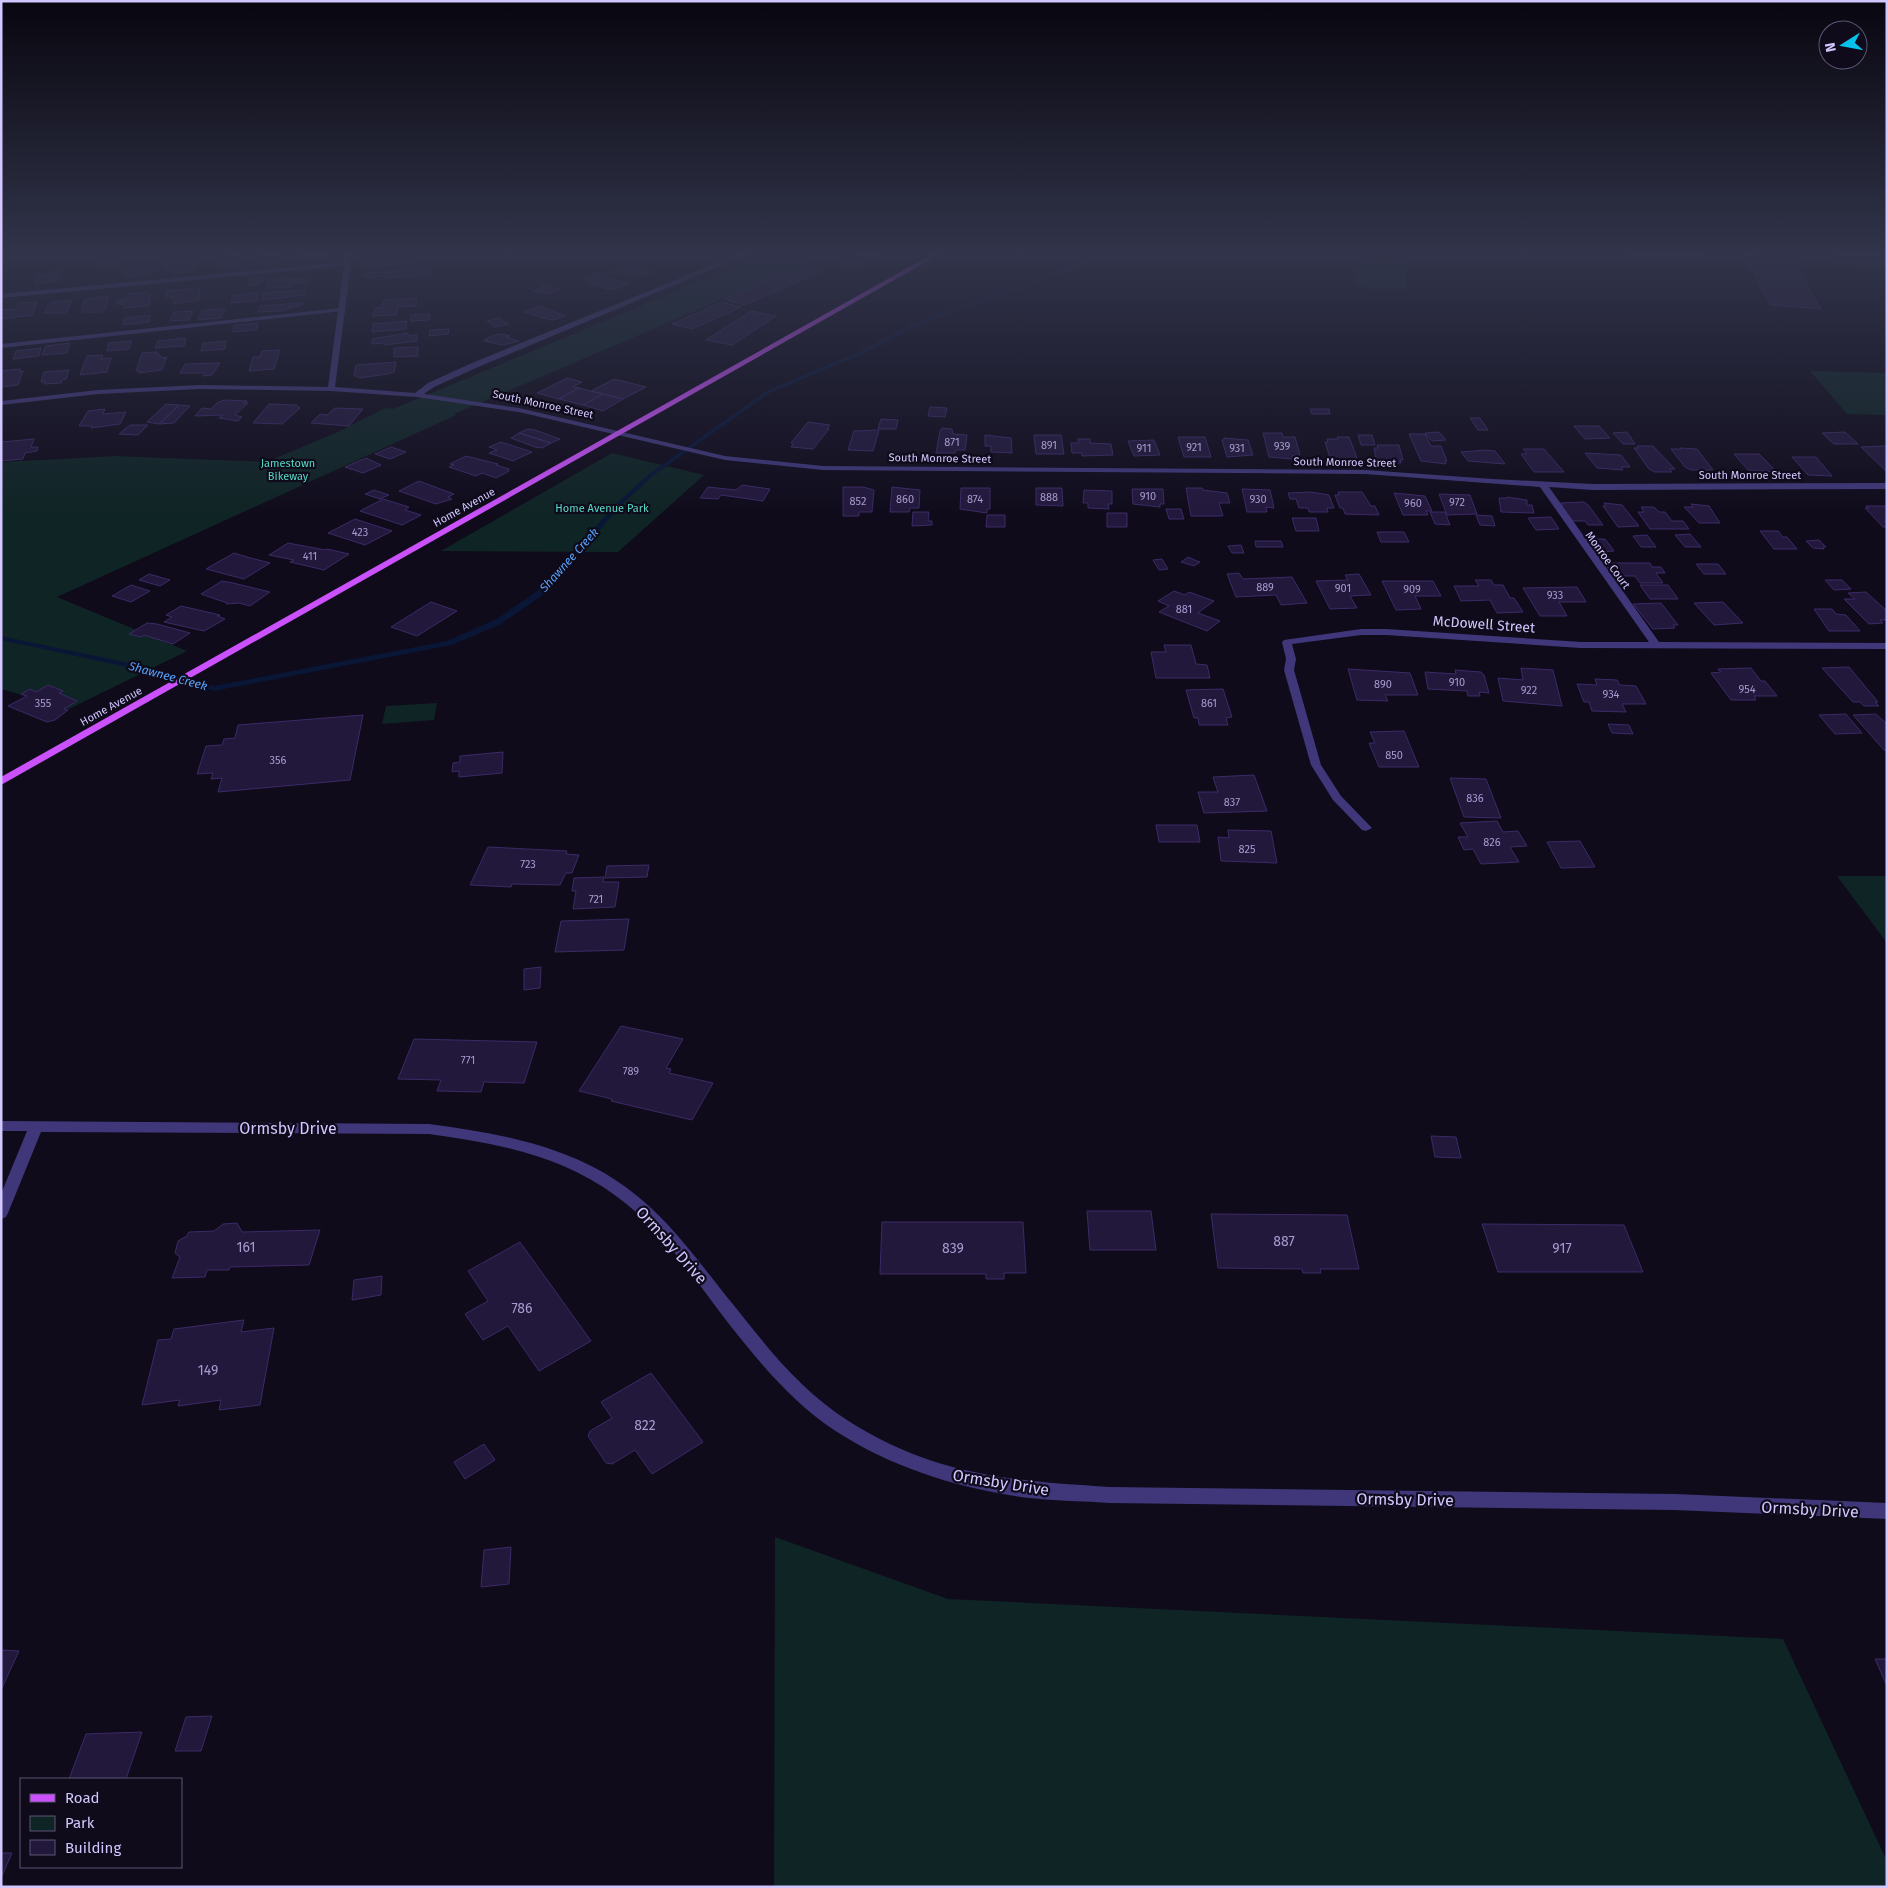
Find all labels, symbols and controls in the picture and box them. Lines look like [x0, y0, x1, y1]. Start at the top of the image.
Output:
north arrow [1818, 20, 1868, 70]
text: N [1821, 41, 1840, 54]
street label: South Monroe Street [491, 387, 594, 422]
house number: 871 [944, 436, 960, 449]
house number: 891 [1041, 439, 1057, 452]
house number: 939 [1274, 440, 1291, 453]
house number: 921 [1186, 441, 1202, 454]
house number: 911 [1137, 442, 1151, 455]
house number: 931 [1229, 442, 1245, 455]
street label: South Monroe Street [889, 451, 991, 466]
street label: South Monroe Street [1294, 455, 1396, 470]
park label: Jamestown Bikeway [261, 457, 315, 483]
street label: South Monroe Street [1699, 469, 1801, 482]
street label: Home Avenue [431, 485, 497, 530]
house number: 910 [1140, 490, 1156, 503]
house number: 888 [1040, 491, 1058, 504]
house number: 860 [896, 493, 914, 506]
house number: 874 [967, 493, 983, 506]
house number: 930 [1249, 493, 1267, 506]
house number: 852 [850, 495, 866, 508]
house number: 972 [1449, 496, 1465, 509]
house number: 960 [1404, 497, 1422, 510]
park label: Home Avenue Park [555, 502, 649, 515]
water label: Shawnee Creek [536, 525, 602, 595]
house number: 423 [352, 526, 368, 539]
street label: Monroe Court [1582, 529, 1633, 592]
house number: 411 [303, 550, 317, 563]
house number: 889 [1256, 581, 1274, 594]
house number: 901 [1335, 582, 1351, 595]
house number: 909 [1403, 583, 1421, 596]
house number: 933 [1547, 589, 1563, 602]
house number: 881 [1176, 603, 1192, 616]
street label: McDowell Street [1432, 612, 1537, 637]
water label: Shawnee Creek [126, 659, 209, 693]
house number: 910 [1449, 676, 1465, 689]
house number: 890 [1374, 678, 1392, 691]
house number: 954 [1738, 683, 1756, 696]
street label: Home Avenue [78, 684, 144, 729]
house number: 922 [1521, 684, 1537, 697]
house number: 934 [1603, 688, 1620, 701]
house number: 355 [35, 697, 52, 710]
house number: 861 [1201, 697, 1217, 710]
house number: 850 [1385, 749, 1403, 762]
house number: 356 [270, 754, 287, 767]
house number: 836 [1466, 792, 1484, 805]
house number: 837 [1224, 796, 1240, 809]
house number: 826 [1483, 836, 1501, 849]
house number: 825 [1239, 843, 1256, 856]
house number: 723 [520, 858, 536, 871]
house number: 721 [589, 893, 603, 906]
house number: 771 [461, 1054, 475, 1067]
house number: 789 [623, 1065, 639, 1078]
street label: Ormsby Drive [239, 1119, 337, 1138]
street label: Ormsby Drive [632, 1203, 711, 1288]
house number: 887 [1273, 1233, 1295, 1250]
house number: 161 [237, 1239, 255, 1256]
house number: 839 [942, 1240, 964, 1257]
house number: 917 [1552, 1240, 1572, 1257]
house number: 786 [511, 1300, 533, 1317]
house number: 149 [198, 1362, 218, 1379]
house number: 822 [634, 1417, 656, 1434]
street label: Ormsby Drive [951, 1465, 1051, 1500]
street label: Ormsby Drive [1356, 1489, 1454, 1510]
street label: Ormsby Drive [1761, 1497, 1859, 1522]
legend [20, 1778, 182, 1868]
text: Road [65, 1789, 100, 1807]
text: Park [65, 1814, 95, 1832]
text: Building [65, 1839, 121, 1857]

